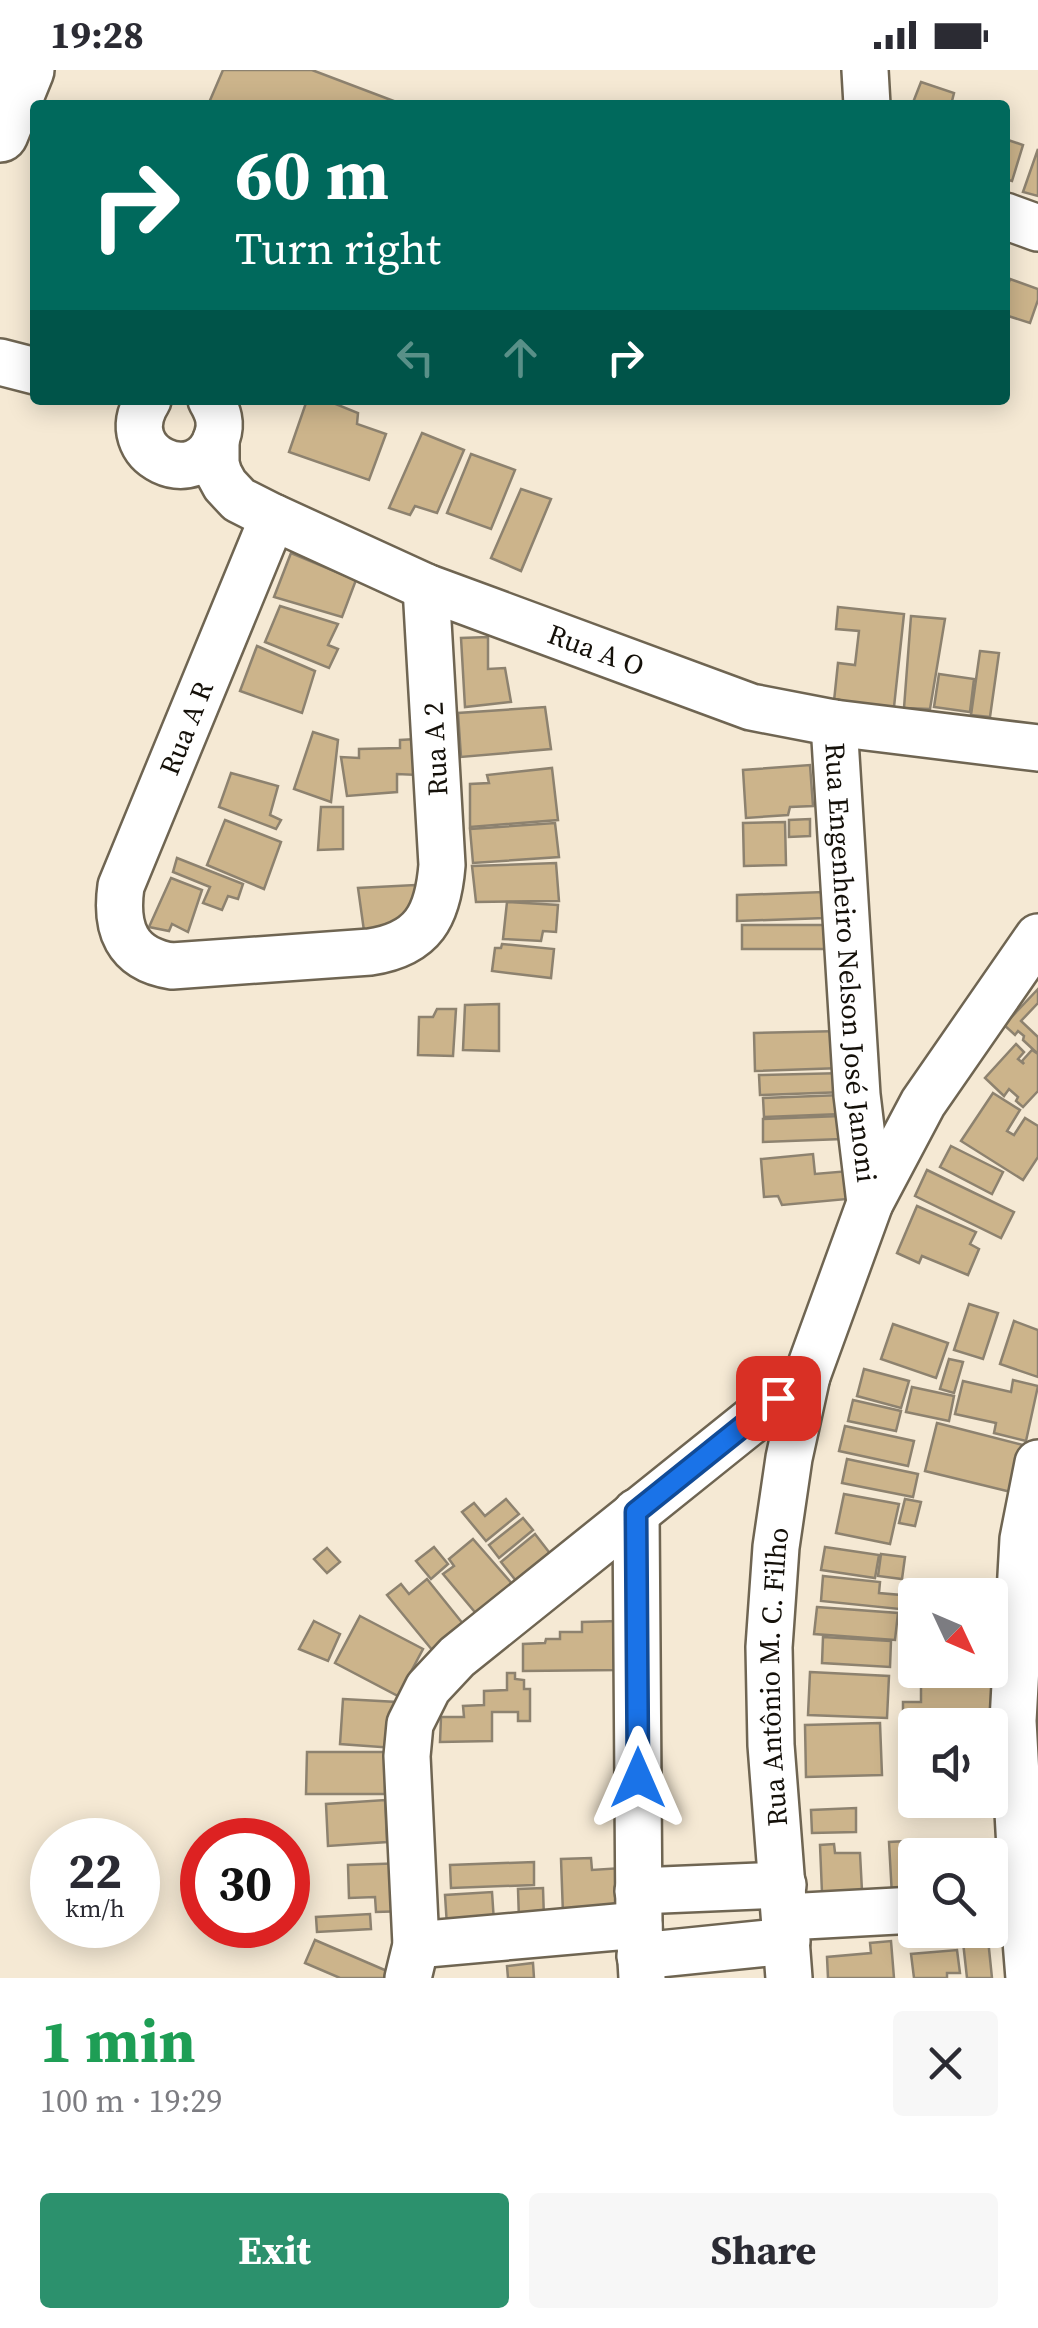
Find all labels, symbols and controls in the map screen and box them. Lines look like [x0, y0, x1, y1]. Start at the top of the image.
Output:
text: 19:28 [50, 9, 144, 61]
text: 60 m [235, 126, 389, 222]
icon: right [70, 140, 200, 270]
text: Turn right [235, 217, 441, 279]
icon: left [388, 330, 443, 385]
icon: ahead [493, 330, 548, 385]
icon: right [598, 330, 653, 385]
street label: Rua A O [543, 615, 649, 685]
street label: Rua A R [150, 675, 222, 781]
street label: Rua A 2 [414, 701, 456, 797]
street label: Rua Engenheiro Nelson José Janoni [816, 741, 886, 1184]
pin [736, 1356, 821, 1441]
icon: arrive [751, 1371, 806, 1426]
street label: Rua Antônio M. C. Filho [750, 1525, 798, 1828]
north arrow [898, 1578, 1008, 1688]
map controls [898, 1578, 1008, 1948]
button: sound [898, 1708, 1008, 1818]
position arrow [586, 1726, 690, 1830]
speed limit sign: 30 [180, 1818, 310, 1948]
text: 22 [68, 1836, 122, 1905]
button: search [898, 1838, 1008, 1948]
text: km/h [65, 1891, 125, 1925]
text: 1 min [40, 2000, 196, 2082]
button: close [893, 2011, 998, 2116]
text: 100 m · 19:29 [40, 2079, 222, 2123]
button: Exit [40, 2193, 509, 2308]
button: Share [529, 2193, 998, 2308]

